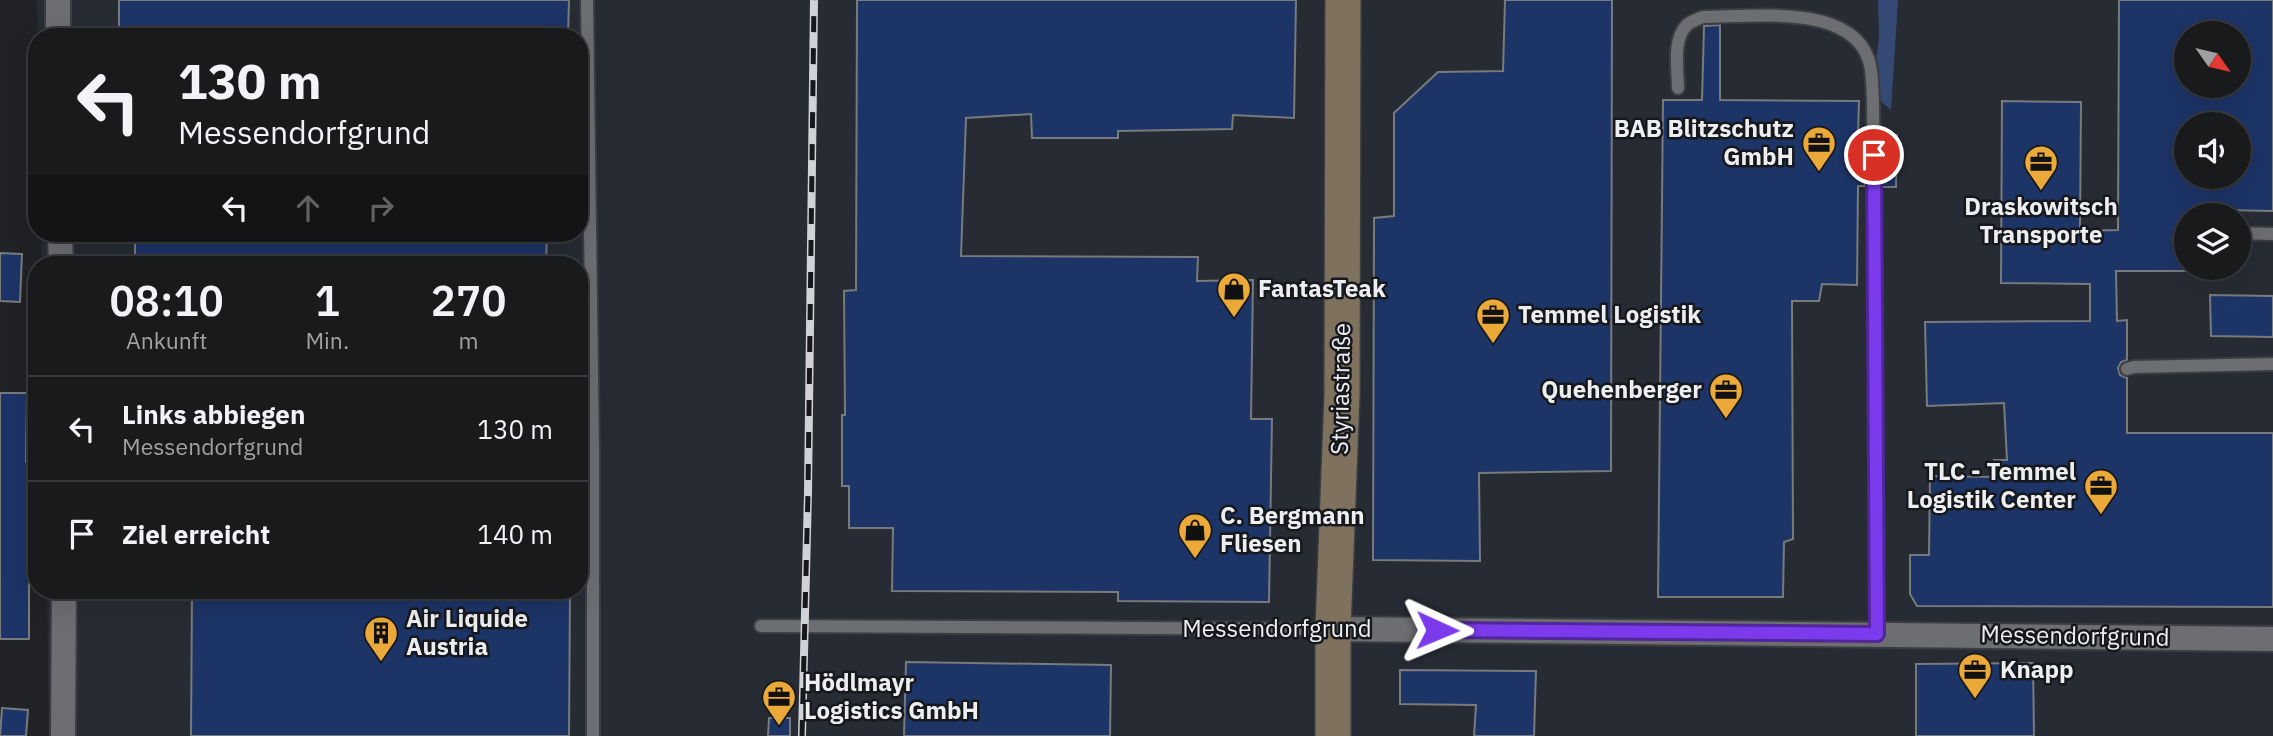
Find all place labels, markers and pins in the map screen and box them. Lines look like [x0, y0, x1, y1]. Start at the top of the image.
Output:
place label: BAB Blitzschutz GmbH [1614, 112, 1794, 172]
office icon: BAB Blitzschutz GmbH [1800, 124, 1838, 173]
pin [1844, 125, 1904, 185]
office icon: Draskowitsch Transporte [2022, 143, 2060, 192]
place label: Draskowitsch Transporte [1964, 190, 2118, 250]
shop icon: FantasTeak [1215, 270, 1253, 319]
place label: FantasTeak [1258, 272, 1386, 304]
office icon: Temmel Logistik [1474, 296, 1512, 345]
place label: Temmel Logistik [1518, 298, 1701, 330]
office icon: Quehenberger [1707, 371, 1745, 420]
place label: Quehenberger [1541, 373, 1702, 405]
place label: TLC - Temmel Logistik Center [1907, 455, 2076, 515]
office icon: TLC - Temmel Logistik Center [2082, 467, 2120, 516]
place label: C. Bergmann Fliesen [1220, 499, 1365, 559]
shop icon: C. Bergmann Fliesen [1176, 511, 1214, 560]
place label: Air Liquide Austria [406, 602, 528, 662]
building icon: Air Liquide Austria [362, 614, 400, 663]
office icon: Knapp [1956, 651, 1994, 700]
place label: Knapp [2000, 653, 2074, 685]
place label: Hödlmayr Logistics GmbH [804, 666, 979, 726]
office icon: Hödlmayr Logistics GmbH [760, 678, 798, 727]

